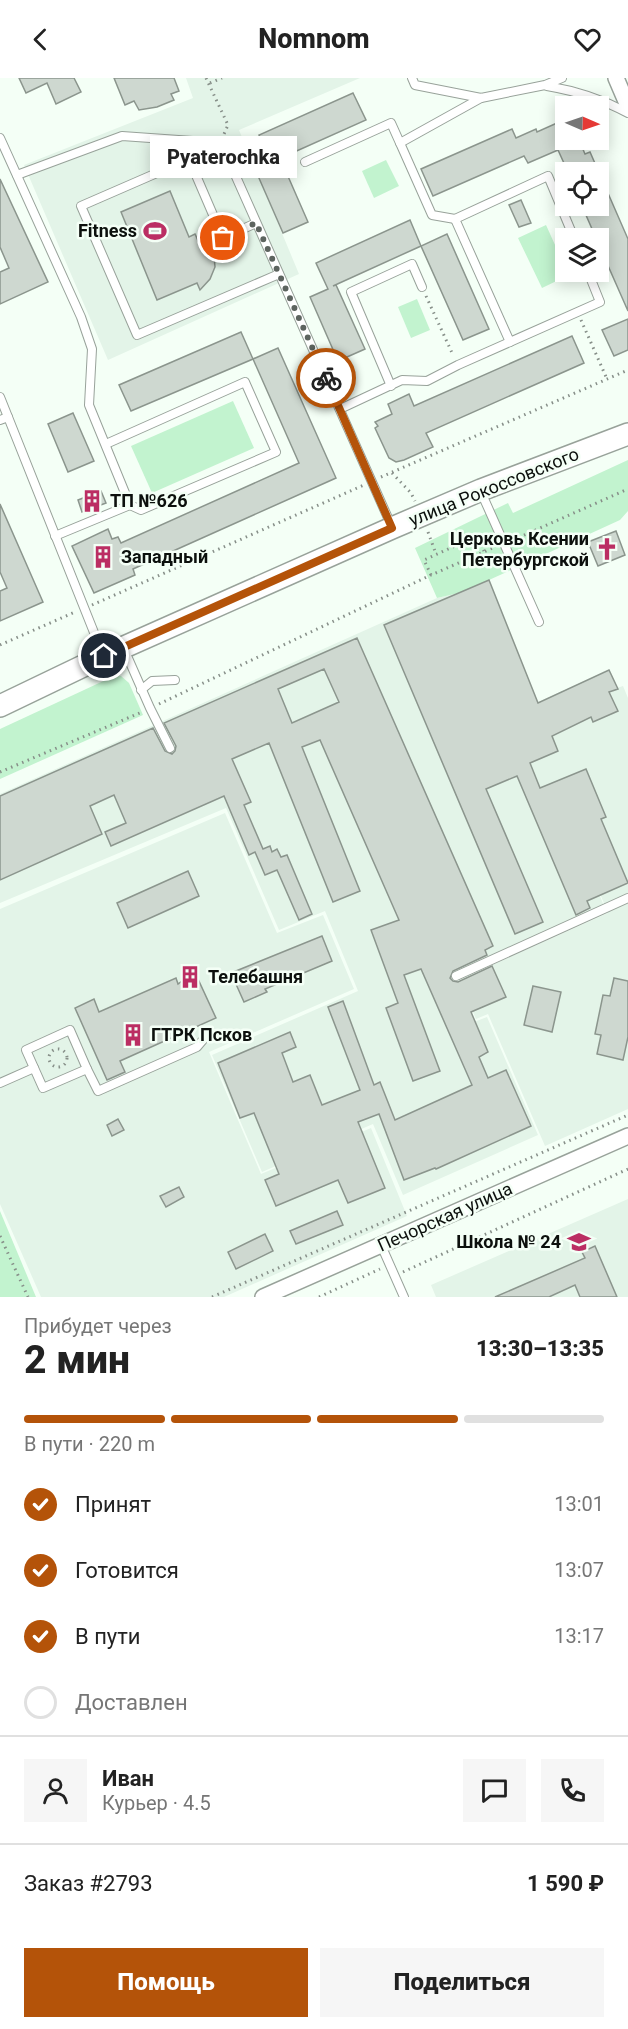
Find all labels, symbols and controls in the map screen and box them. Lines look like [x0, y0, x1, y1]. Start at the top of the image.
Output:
icon: back [24, 23, 57, 56]
text: Nomnom [258, 23, 370, 55]
icon: heart [571, 23, 604, 56]
north arrow [555, 96, 609, 150]
map controls [555, 96, 609, 282]
callout: Pyaterochka [150, 136, 296, 178]
text: Pyaterochka [167, 145, 280, 169]
button: locate [555, 162, 609, 216]
pin [197, 212, 248, 263]
sports icon: Fitness [142, 218, 168, 244]
place label: Fitness [78, 220, 137, 241]
icon: bag [206, 221, 239, 254]
button: layers [555, 228, 609, 282]
courier [296, 348, 356, 408]
icon: bike [310, 362, 343, 395]
street label: улица Рокоссовского [406, 443, 582, 530]
building icon: ТП №626 [79, 488, 105, 514]
place label: ТП №626 [110, 490, 188, 511]
place label: Церковь Ксении Петербургской [450, 528, 589, 570]
church icon: Церковь Ксении Петербургской [594, 536, 620, 562]
building icon: Западный [90, 544, 116, 570]
place label: Западный [121, 546, 208, 567]
pin [78, 630, 129, 681]
icon: home [87, 639, 120, 672]
building icon: Телебашня [177, 964, 203, 990]
place label: Телебашня [208, 966, 303, 987]
building icon: ГТРК Псков [120, 1022, 146, 1048]
place label: ГТРК Псков [151, 1024, 252, 1045]
street label: Печорская улица [374, 1177, 515, 1256]
school or university icon: Школа № 24 [566, 1229, 592, 1255]
place label: Школа № 24 [456, 1231, 561, 1252]
text: Прибудет через [24, 1314, 172, 1338]
text: 13:30–13:35 [476, 1336, 604, 1361]
text: 2 мин [24, 1337, 130, 1383]
text: В пути · 220 m [24, 1432, 155, 1456]
icon: check [24, 1488, 57, 1521]
text: Принят [75, 1492, 151, 1517]
text: 13:01 [554, 1492, 604, 1516]
icon: check [24, 1554, 57, 1587]
text: Готовится [75, 1558, 179, 1583]
text: 13:07 [554, 1558, 604, 1582]
icon: check [24, 1620, 57, 1653]
text: В пути [75, 1624, 141, 1649]
text: 13:17 [554, 1624, 604, 1648]
text: Доставлен [75, 1690, 188, 1715]
button: person [24, 1759, 87, 1822]
button: chat [463, 1759, 526, 1822]
button: phone [541, 1759, 604, 1822]
text: Иван [102, 1766, 154, 1791]
text: Курьер · 4.5 [102, 1791, 211, 1815]
text: Заказ #2793 [24, 1871, 153, 1896]
text: 1 590 ₽ [527, 1871, 604, 1896]
button: Помощь [24, 1948, 308, 2017]
button: Поделиться [320, 1948, 604, 2017]

